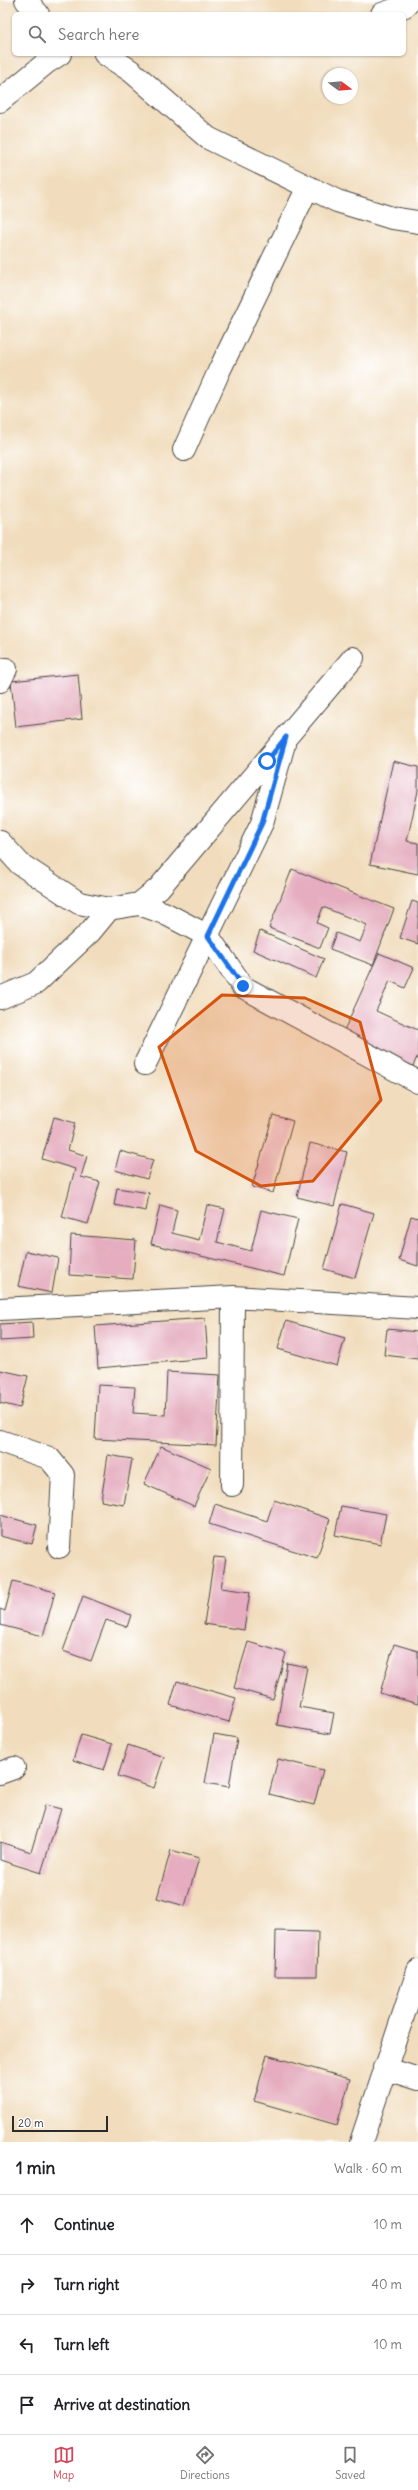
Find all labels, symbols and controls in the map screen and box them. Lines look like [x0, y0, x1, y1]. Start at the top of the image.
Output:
search box [12, 12, 406, 56]
icon: search [26, 23, 48, 45]
text: Search here [58, 25, 139, 44]
north arrow [322, 68, 358, 104]
route start [258, 752, 276, 770]
route end [234, 977, 252, 995]
scale bar [12, 2114, 108, 2133]
text: 20 m [18, 2116, 44, 2130]
text: 1 min [16, 2157, 55, 2179]
text: Walk · 60 m [334, 2160, 402, 2177]
icon: ahead [16, 2214, 38, 2236]
text: Continue [54, 2215, 115, 2234]
text: 10 m [374, 2216, 402, 2233]
icon: right [16, 2274, 38, 2296]
text: Turn right [54, 2275, 119, 2294]
text: 40 m [371, 2276, 402, 2293]
icon: left [16, 2334, 38, 2356]
text: Turn left [54, 2335, 109, 2354]
text: 10 m [374, 2336, 402, 2353]
icon: arrive [16, 2394, 38, 2416]
text: Arrive at destination [54, 2395, 190, 2414]
tab: Map [53, 2444, 75, 2482]
tab: Directions [180, 2444, 230, 2482]
tab: Saved [335, 2444, 365, 2482]

